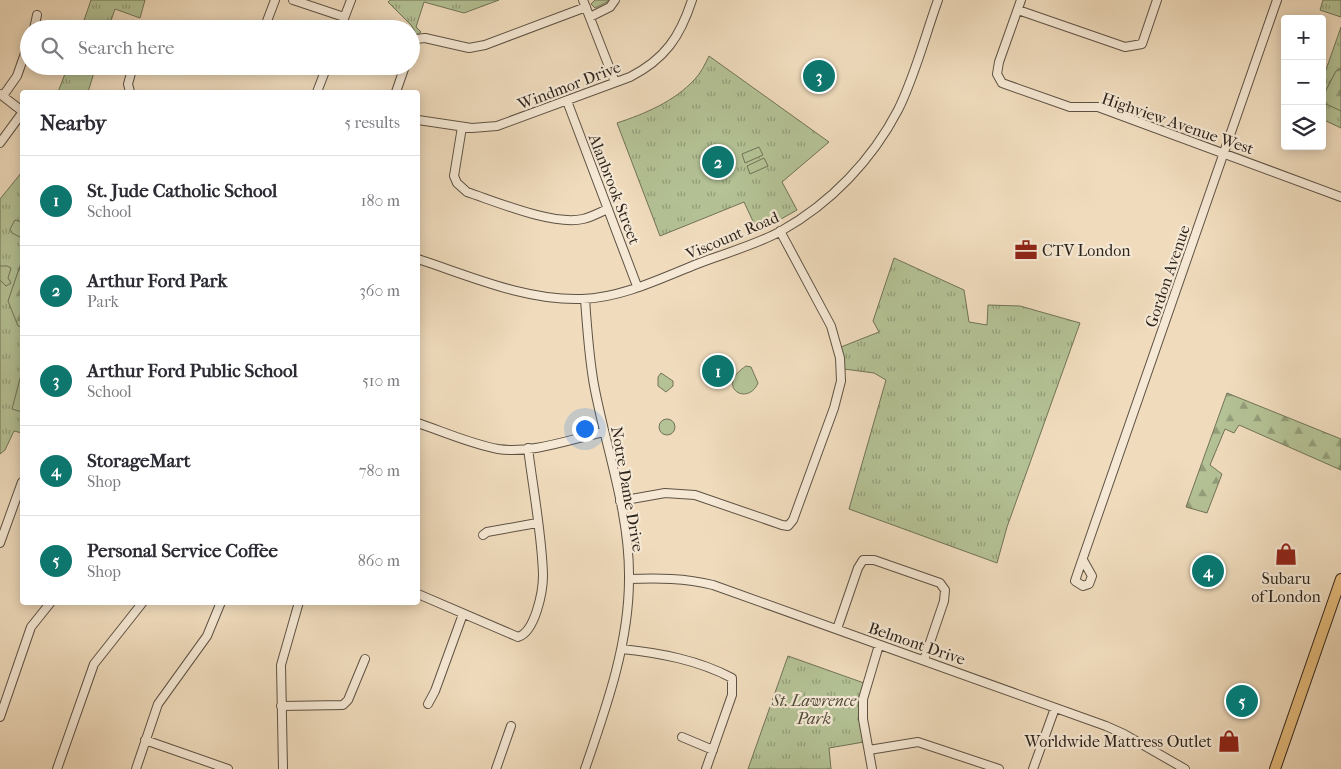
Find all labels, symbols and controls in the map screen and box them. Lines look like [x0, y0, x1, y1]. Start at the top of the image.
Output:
map controls [1281, 15, 1326, 150]
button: + [1281, 15, 1326, 60]
search box [20, 20, 420, 75]
icon: search [38, 34, 66, 62]
text: Search here [78, 37, 174, 59]
street label: Windmor Drive [514, 57, 623, 114]
pin: 3 [803, 57, 835, 95]
button: − [1281, 60, 1326, 105]
street label: Highview Avenue West [1099, 89, 1257, 159]
button: layers [1281, 105, 1326, 150]
text: Nearby [40, 111, 106, 135]
text: 5 results [344, 113, 400, 132]
street label: Alanbrook Street [584, 131, 644, 247]
pin: 2 [702, 143, 734, 181]
text: St. Jude Catholic School [87, 180, 277, 202]
text: 1 [53, 191, 59, 210]
text: 180 m [361, 191, 400, 210]
text: School [87, 202, 132, 221]
street label: Viscount Road [682, 207, 782, 264]
street label: Gordon Avenue [1141, 222, 1194, 330]
office icon: CTV London [1013, 237, 1039, 263]
place label: CTV London [1042, 241, 1131, 260]
text: Arthur Ford Park [87, 270, 227, 292]
text: 2 [52, 281, 60, 300]
text: 360 m [359, 281, 400, 300]
text: Park [87, 292, 119, 311]
pin: 1 [702, 352, 734, 390]
text: Arthur Ford Public School [87, 360, 298, 382]
text: 3 [53, 371, 59, 390]
text: 510 m [362, 371, 400, 390]
text: School [87, 382, 132, 401]
your location [572, 416, 598, 442]
street label: Notre Dame Drive [607, 425, 648, 553]
text: StorageMart [87, 450, 191, 472]
text: 4 [51, 461, 61, 480]
text: 780 m [359, 461, 400, 480]
text: Shop [87, 472, 121, 491]
text: Personal Service Coffee [87, 540, 278, 562]
shop icon: Subaru of London [1273, 541, 1299, 567]
text: 5 [53, 551, 59, 570]
text: 860 m [358, 551, 400, 570]
pin: 4 [1192, 552, 1224, 590]
text: Shop [87, 562, 121, 581]
place label: Subaru of London [1251, 569, 1322, 606]
street label: Belmont Drive [866, 618, 968, 669]
pin: 5 [1226, 682, 1258, 720]
park label: St. Lawrence Park [771, 691, 857, 728]
shop icon: Worldwide Mattress Outlet [1216, 728, 1242, 754]
place label: Worldwide Mattress Outlet [1024, 732, 1212, 751]

